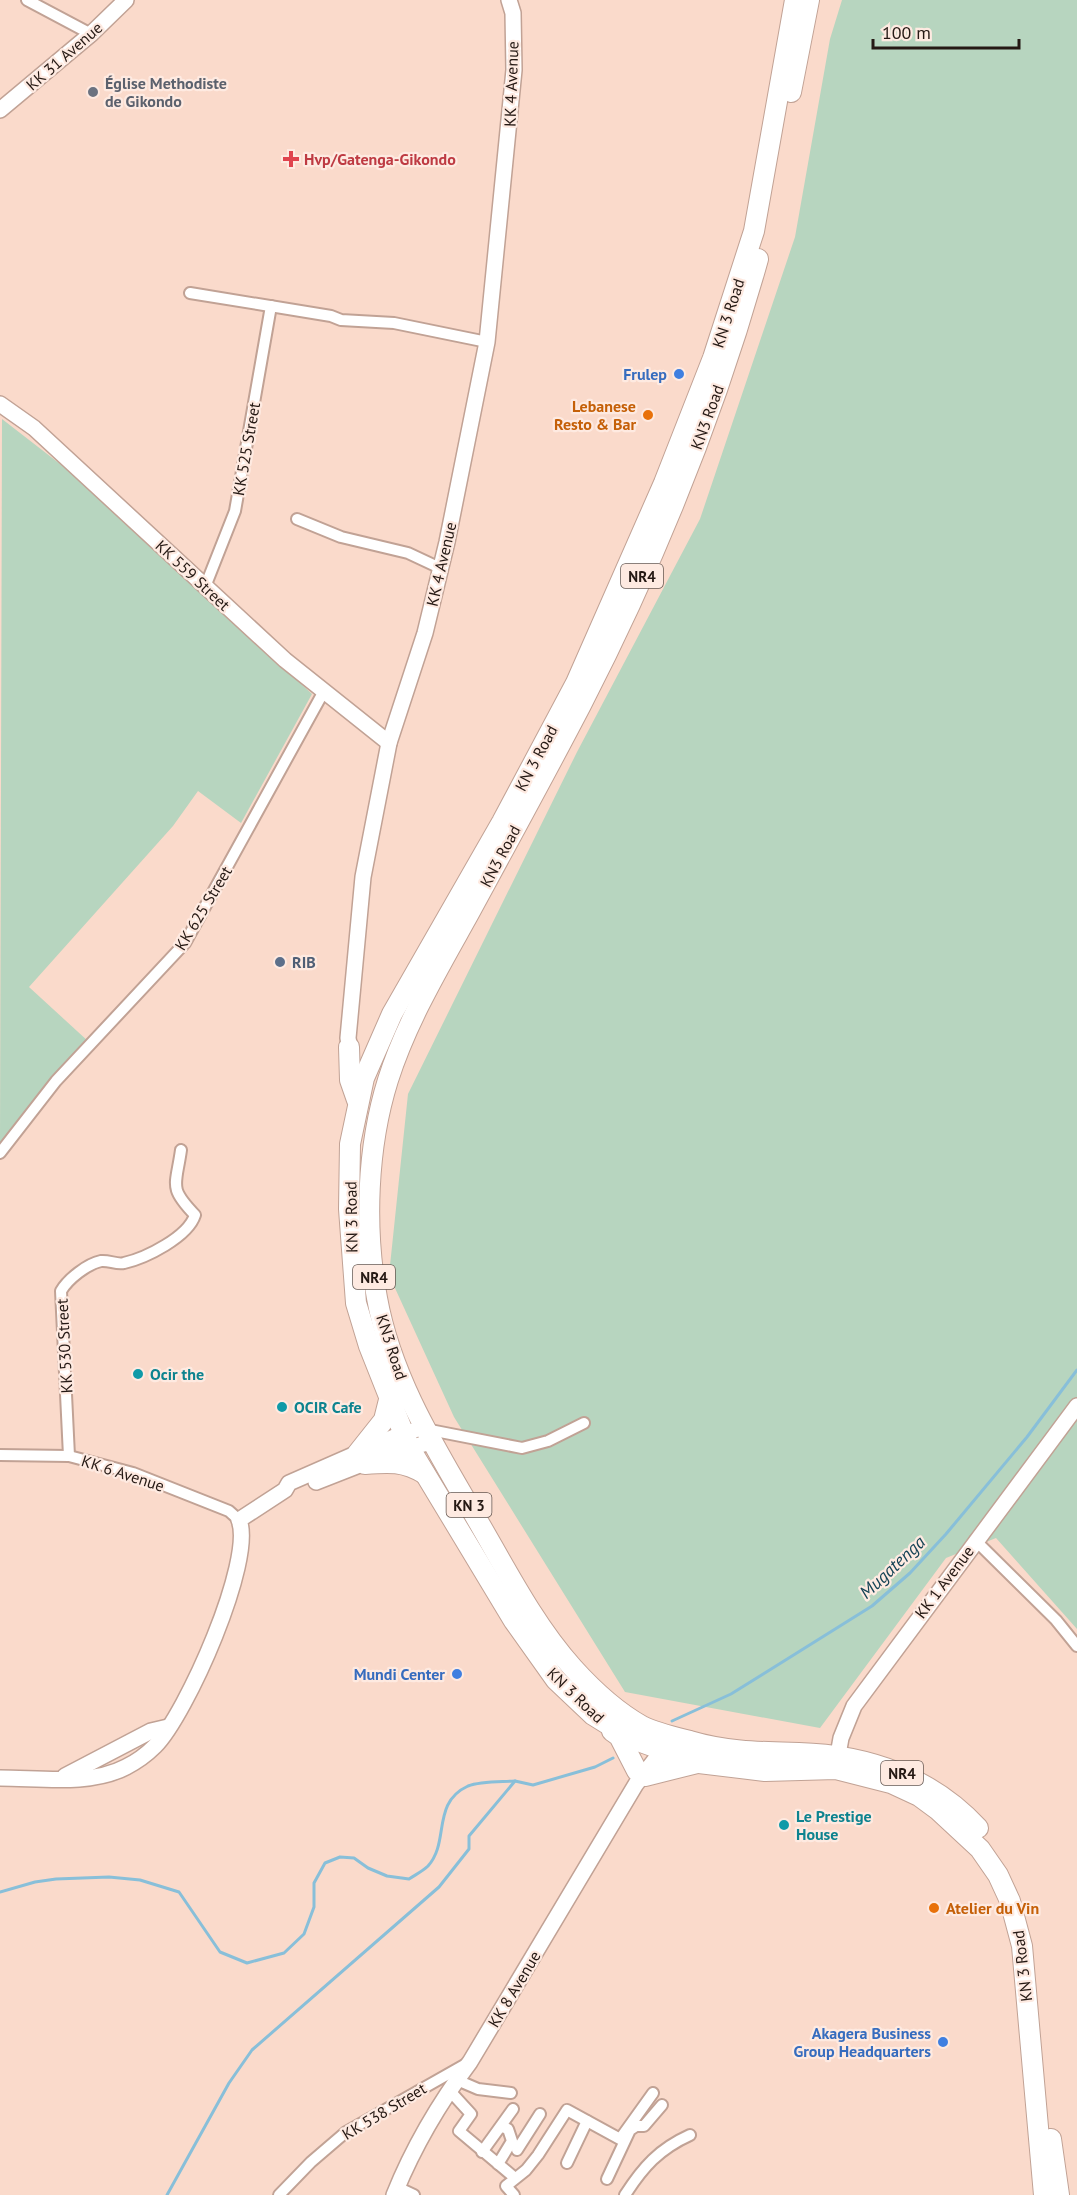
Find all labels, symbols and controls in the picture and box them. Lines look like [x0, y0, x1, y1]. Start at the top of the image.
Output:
scale bar [873, 12, 1018, 50]
street label: KK 31 Avenue [22, 17, 106, 95]
text: 100 m [882, 21, 931, 44]
street label: KK 4 Avenue [500, 41, 522, 127]
place label: Église Methodiste de Gikondo [105, 73, 227, 111]
marker: Église Methodiste de Gikondo [86, 85, 100, 99]
place label: Hvp/Gatenga-Gikondo [304, 149, 456, 169]
marker: Hvp/Gatenga-Gikondo [282, 150, 300, 168]
street label: KN 3 Road [707, 276, 749, 350]
place label: Frulep [623, 364, 667, 384]
marker: Frulep [672, 367, 686, 381]
street label: KN3 Road [686, 382, 728, 452]
place label: Lebanese Resto & Bar [554, 396, 636, 434]
street label: KK 525 Street [228, 400, 264, 497]
marker: Lebanese Resto & Bar [641, 408, 655, 422]
street label: KK 4 Avenue [422, 520, 460, 608]
street label: KK 559 Street [152, 535, 235, 615]
road number: NR4 [621, 564, 663, 588]
street label: KN 3 Road [510, 722, 562, 794]
street label: KN3 Road [475, 822, 525, 890]
street label: KK 625 Street [170, 862, 236, 954]
place label: RIB [292, 952, 316, 972]
marker: RIB [273, 955, 287, 969]
street label: KN 3 Road [340, 1181, 362, 1253]
road number: NR4 [353, 1265, 395, 1289]
street label: KK 530 Street [52, 1298, 76, 1394]
street label: KN3 Road [372, 1312, 412, 1382]
place label: Ocir the [150, 1364, 204, 1384]
marker: Ocir the [131, 1367, 145, 1381]
place label: OCIR Cafe [294, 1397, 362, 1417]
marker: OCIR Cafe [275, 1400, 289, 1414]
street label: KK 6 Avenue [79, 1450, 167, 1496]
road number: KN 3 [446, 1493, 492, 1517]
water label: Mugatenga [854, 1531, 930, 1603]
street label: KK 1 Avenue [910, 1542, 978, 1622]
street label: KN 3 Road [543, 1663, 609, 1727]
place label: Mundi Center [354, 1664, 445, 1684]
marker: Mundi Center [450, 1667, 464, 1681]
road number: NR4 [881, 1761, 923, 1785]
place label: Le Prestige House [796, 1806, 872, 1844]
marker: Le Prestige House [777, 1818, 791, 1832]
place label: Atelier du Vin [946, 1898, 1039, 1918]
marker: Atelier du Vin [927, 1901, 941, 1915]
street label: KN 3 Road [1008, 1929, 1036, 2003]
street label: KK 8 Avenue [483, 1947, 545, 2031]
place label: Akagera Business Group Headquarters [793, 2023, 931, 2061]
marker: Akagera Business Group Headquarters [936, 2035, 950, 2049]
street label: KK 538 Street [338, 2078, 430, 2144]

